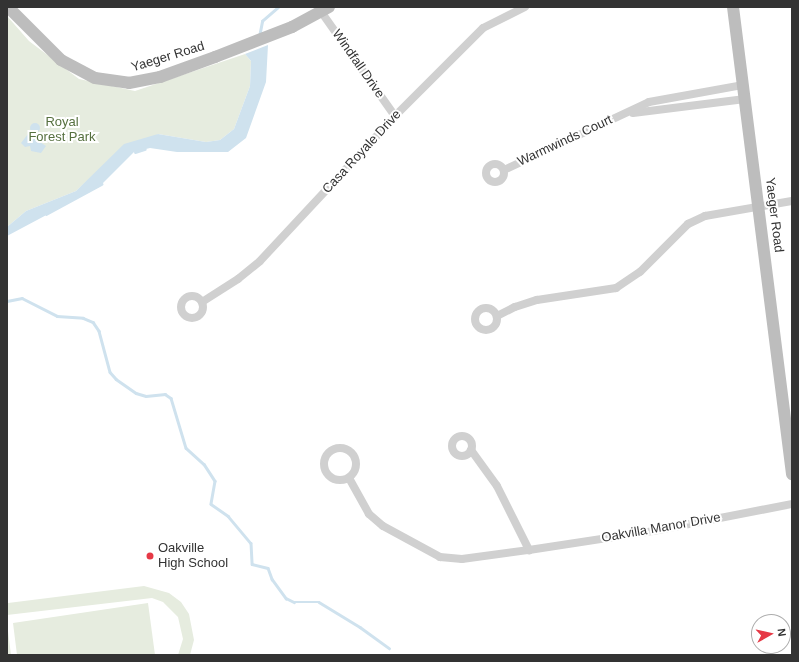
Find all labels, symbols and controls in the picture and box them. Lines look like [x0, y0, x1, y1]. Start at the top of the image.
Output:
street label: Windfall Drive [329, 27, 387, 101]
street label: Yaeger Road [130, 38, 206, 76]
street label: Casa Royale Drive [319, 107, 405, 197]
street label: Warmwinds Court [515, 112, 615, 170]
park label: Royal Forest Park [28, 115, 96, 146]
street label: Yaeger Road [762, 177, 786, 253]
street label: Oakvilla Manor Drive [600, 510, 722, 546]
place label: Oakville High School [158, 541, 228, 572]
marker: Oakville High School [145, 551, 155, 561]
north arrow [751, 614, 791, 654]
text: N [775, 628, 788, 637]

